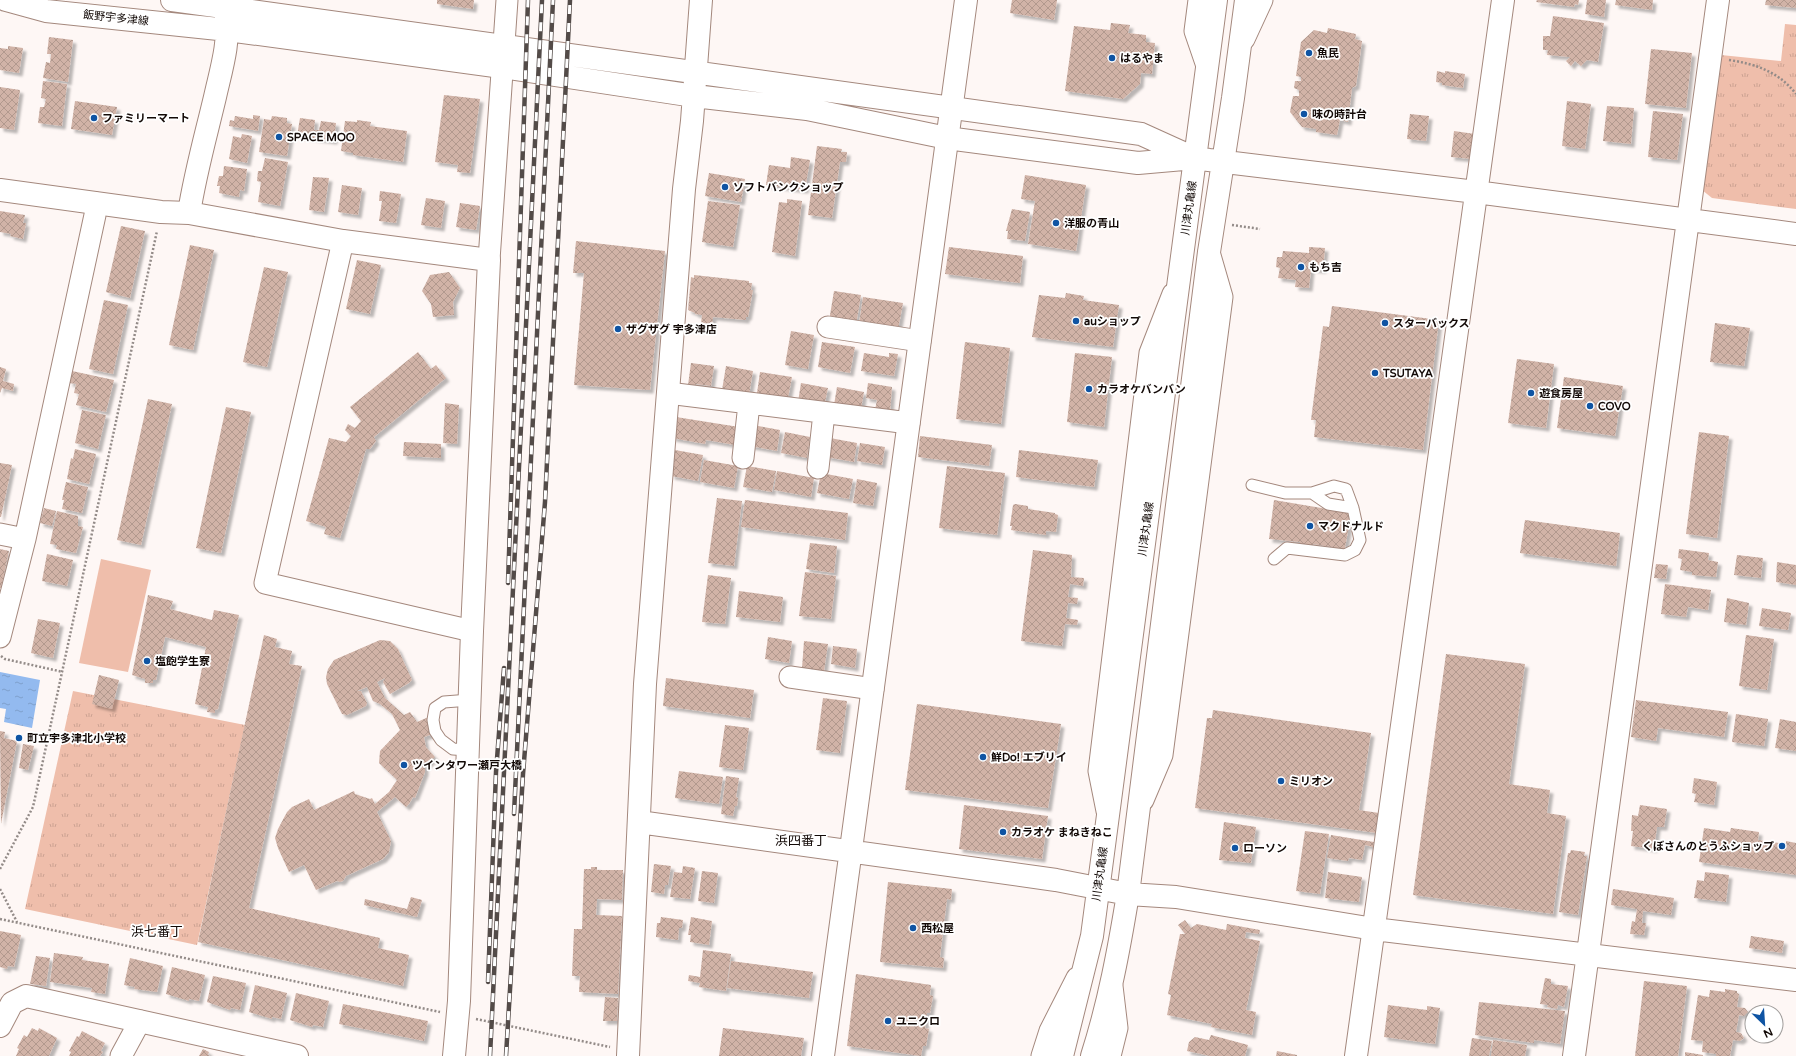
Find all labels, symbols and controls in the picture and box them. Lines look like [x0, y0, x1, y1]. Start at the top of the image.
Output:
street label: 飯野宇多津線 [83, 8, 149, 28]
place label: 魚民 [1317, 47, 1339, 60]
marker: 魚民 [1304, 48, 1314, 58]
place label: はるやま [1120, 52, 1164, 65]
marker: はるやま [1107, 53, 1117, 63]
place label: 味の時計台 [1312, 108, 1367, 121]
marker: 味の時計台 [1299, 109, 1309, 119]
place label: ファミリーマート [102, 112, 190, 125]
marker: ファミリーマート [89, 113, 99, 123]
place label: SPACE MOO [287, 131, 355, 144]
marker: SPACE MOO [274, 132, 284, 142]
street label: 川津丸亀線 [1179, 180, 1199, 236]
place label: ソフトバンクショップ [733, 181, 844, 194]
marker: ソフトバンクショップ [720, 182, 730, 192]
place label: 洋服の青山 [1064, 217, 1119, 230]
marker: 洋服の青山 [1051, 218, 1061, 228]
place label: もち吉 [1309, 261, 1342, 274]
marker: もち吉 [1296, 262, 1306, 272]
place label: auショップ [1084, 315, 1141, 328]
marker: auショップ [1071, 316, 1081, 326]
place label: スターバックス [1393, 317, 1470, 330]
marker: スターバックス [1380, 318, 1390, 328]
place label: ザグザグ 宇多津店 [626, 323, 717, 336]
marker: ザグザグ 宇多津店 [613, 324, 623, 334]
place label: TSUTAYA [1382, 367, 1433, 380]
marker: TSUTAYA [1370, 368, 1380, 378]
place label: カラオケバンバン [1097, 383, 1186, 396]
marker: カラオケバンバン [1084, 384, 1094, 394]
place label: 遊食房屋 [1539, 387, 1583, 400]
marker: 遊食房屋 [1526, 388, 1536, 398]
place label: COVO [1598, 400, 1631, 413]
marker: COVO [1585, 401, 1595, 411]
street label: 川津丸亀線 [1136, 501, 1156, 557]
place label: マクドナルド [1318, 520, 1384, 533]
marker: マクドナルド [1305, 521, 1315, 531]
place label: 塩飽学生寮 [155, 655, 210, 668]
marker: 塩飽学生寮 [142, 656, 152, 666]
place label: 町立宇多津北小学校 [27, 732, 126, 745]
marker: 町立宇多津北小学校 [14, 733, 24, 743]
place label: 鮮Do! エブリイ [991, 751, 1067, 764]
marker: 鮮Do! エブリイ [978, 752, 988, 762]
place label: ツインタワー瀬戸大橋 [412, 759, 522, 772]
marker: ツインタワー瀬戸大橋 [399, 760, 409, 770]
place label: ミリオン [1289, 775, 1333, 788]
marker: ミリオン [1276, 776, 1286, 786]
place label: カラオケ まねきねこ [1011, 826, 1113, 839]
marker: カラオケ まねきねこ [998, 827, 1008, 837]
district label: 浜四番丁 [775, 833, 827, 849]
place label: くぼさんのとうふショップ [1642, 840, 1774, 853]
marker: くぼさんのとうふショップ [1777, 841, 1787, 851]
place label: ローソン [1243, 842, 1287, 855]
marker: ローソン [1230, 843, 1240, 853]
street label: 川津丸亀線 [1090, 846, 1110, 902]
place label: 西松屋 [921, 922, 954, 935]
marker: 西松屋 [908, 923, 918, 933]
district label: 浜七番丁 [131, 924, 183, 940]
north arrow [1744, 1004, 1784, 1044]
place label: ユニクロ [896, 1015, 940, 1028]
marker: ユニクロ [883, 1016, 893, 1026]
text: N [1761, 1025, 1775, 1040]

